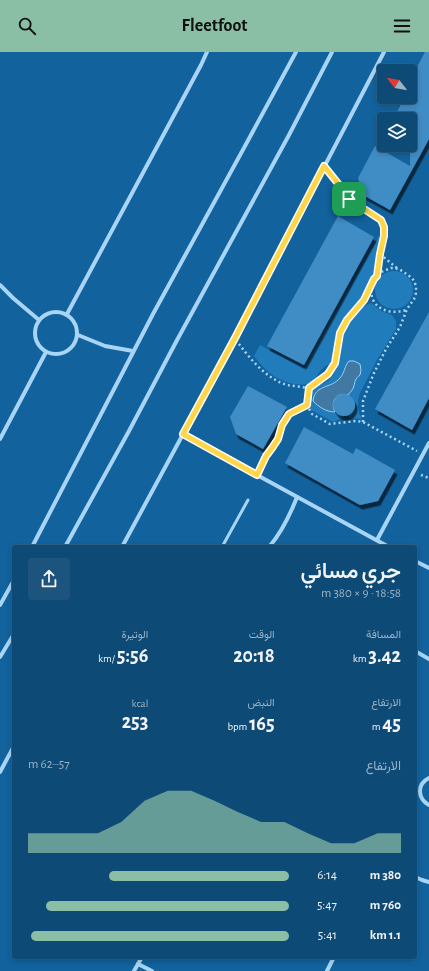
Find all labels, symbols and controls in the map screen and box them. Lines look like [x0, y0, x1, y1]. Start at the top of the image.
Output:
icon: search [16, 15, 38, 37]
icon: menu [391, 15, 413, 37]
text: Fleetfoot [182, 17, 247, 35]
north arrow [377, 64, 417, 104]
map controls [377, 64, 417, 152]
button: layers [377, 112, 417, 152]
pin [332, 182, 366, 216]
icon: arrive [338, 188, 360, 210]
button: share [28, 558, 70, 600]
text: جري مسائي [300, 560, 401, 582]
text: 18:58 · 9 × 380 m [321, 587, 401, 600]
text: الوتيرة [121, 629, 148, 640]
text: الوقت [249, 629, 275, 640]
text: المسافة [366, 629, 401, 640]
text: 5:56 [117, 646, 148, 666]
text: 20:18 [233, 646, 275, 666]
text: 3.42 [368, 646, 401, 666]
text: /km [98, 653, 117, 664]
text: km [353, 653, 368, 664]
text: النبض [247, 697, 275, 708]
text: الارتفاع [371, 697, 401, 708]
text: kcal [132, 698, 148, 709]
text: 253 [122, 712, 148, 732]
text: 165 [249, 714, 275, 734]
text: 45 [382, 714, 401, 734]
text: bpm [227, 721, 249, 732]
text: m [372, 721, 382, 732]
text: 57–62 m [28, 758, 70, 771]
text: الارتفاع [366, 760, 401, 773]
text: 6:14 [317, 869, 337, 882]
text: 380 m [370, 869, 401, 882]
text: 5:47 [317, 899, 337, 912]
text: 760 m [370, 899, 401, 912]
text: 5:41 [318, 929, 337, 942]
text: 1.1 km [370, 929, 401, 942]

